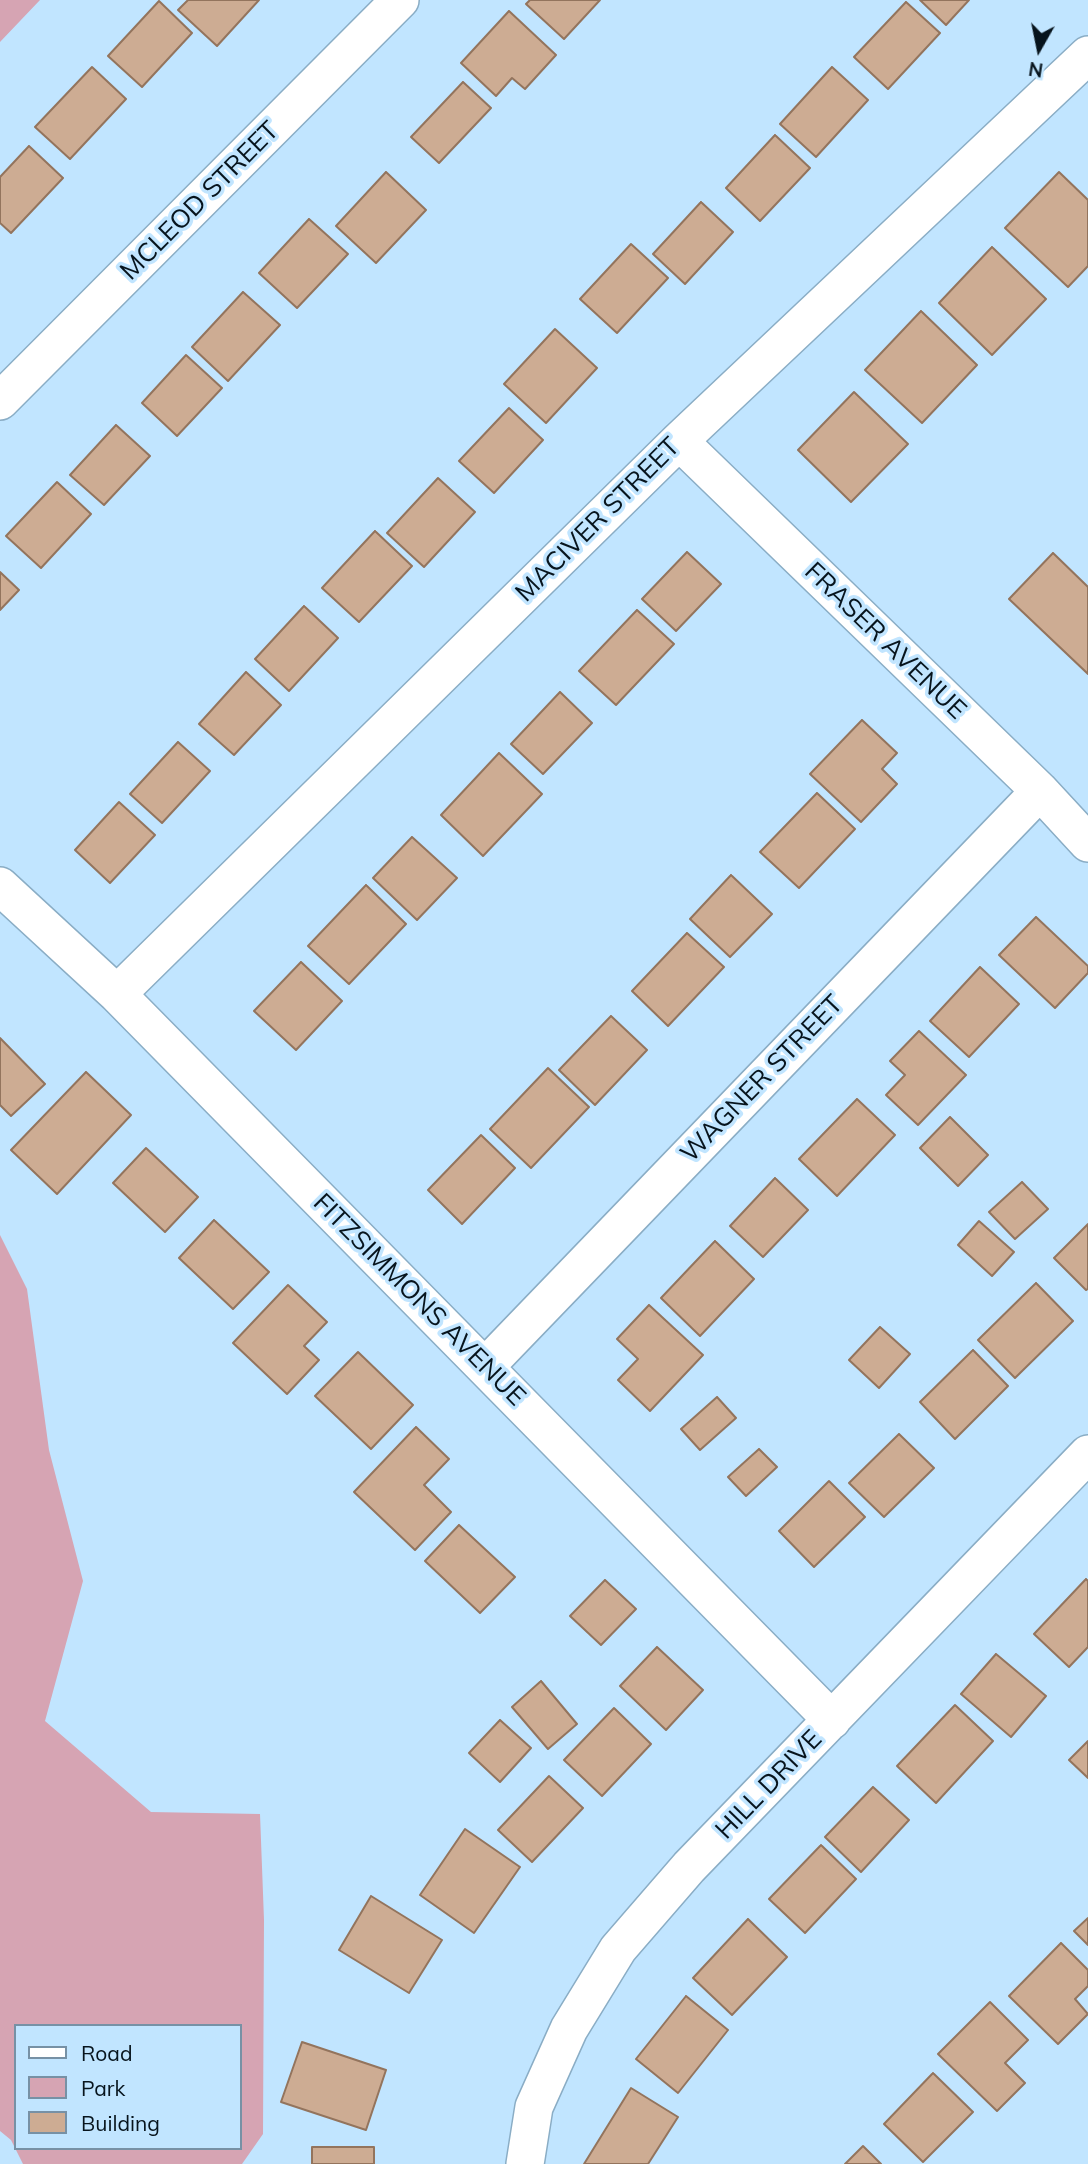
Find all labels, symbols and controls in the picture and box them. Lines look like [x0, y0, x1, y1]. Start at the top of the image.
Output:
north arrow [1004, 14, 1074, 84]
text: N [1027, 57, 1045, 83]
street label: MCLEOD STREET [114, 115, 286, 287]
street label: MACIVER STREET [509, 431, 687, 609]
street label: FRASER AVENUE [798, 556, 972, 726]
street label: WAGNER STREET [674, 989, 850, 1169]
street label: FITZSIMMONS AVENUE [306, 1187, 532, 1413]
street label: HILL DRIVE [709, 1724, 829, 1846]
legend [14, 2024, 242, 2150]
text: Road [81, 2040, 132, 2066]
text: Park [81, 2075, 125, 2101]
text: Building [81, 2110, 160, 2136]

